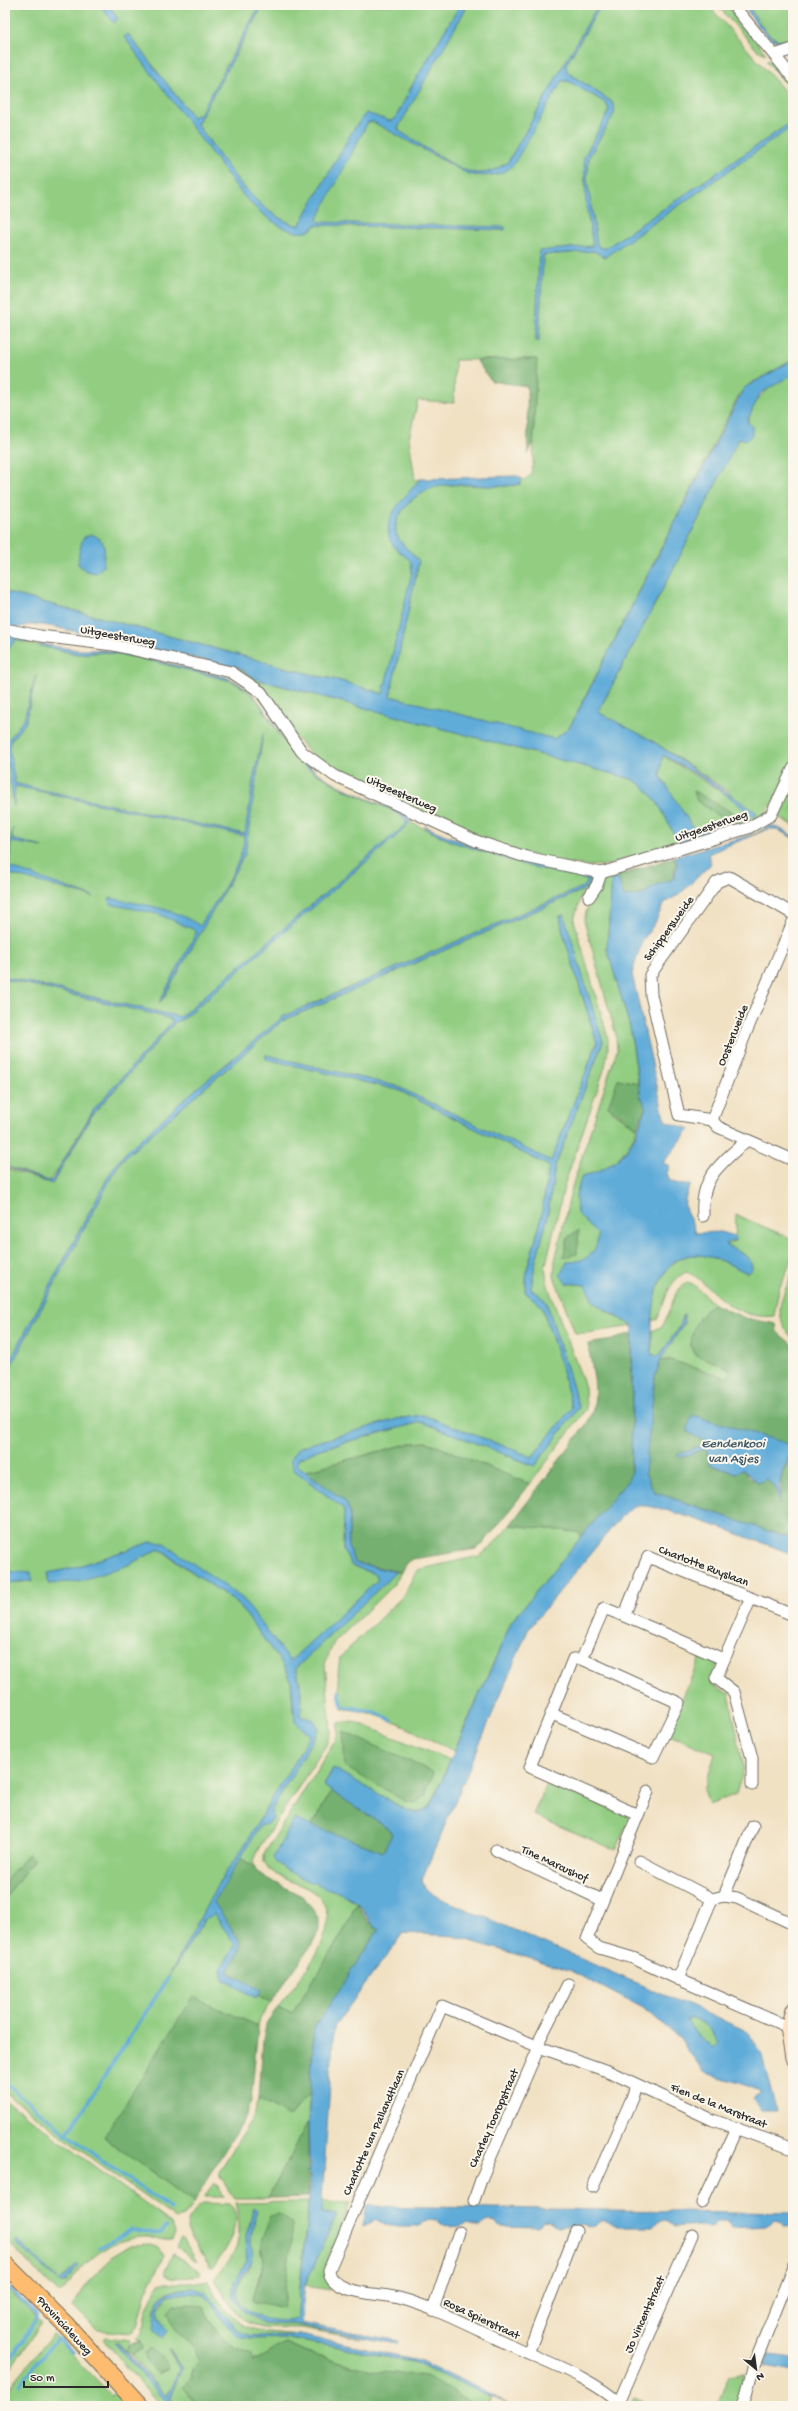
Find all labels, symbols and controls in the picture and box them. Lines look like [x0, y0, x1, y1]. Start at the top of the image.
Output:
street label: Uitgeesterweg [79, 624, 156, 650]
street label: Uitgeesterweg [364, 773, 439, 817]
street label: Uitgeesterweg [674, 808, 750, 846]
street label: Schippersweide [641, 893, 698, 964]
street label: Oosterweide [715, 1002, 753, 1068]
water label: Eendenkooi van Asjes [701, 1437, 767, 1467]
street label: Charlotte Ruyslaan [656, 1543, 751, 1591]
street label: Tine Marcushof [518, 1843, 591, 1887]
street label: Charley Tooropstraat [467, 2066, 523, 2170]
street label: Charlotte van Pallandtlaan [341, 2067, 409, 2198]
street label: Fien de la Marstraat [667, 2081, 770, 2133]
street label: Jo Vincentstraat [623, 2273, 670, 2356]
street label: Provincialeweg [32, 2293, 94, 2359]
street label: Rosa Spierstraat [441, 2296, 523, 2344]
north arrow [736, 2349, 776, 2389]
scale bar [24, 2363, 108, 2389]
text: N [754, 2369, 766, 2383]
text: 50 m [30, 2372, 55, 2386]

